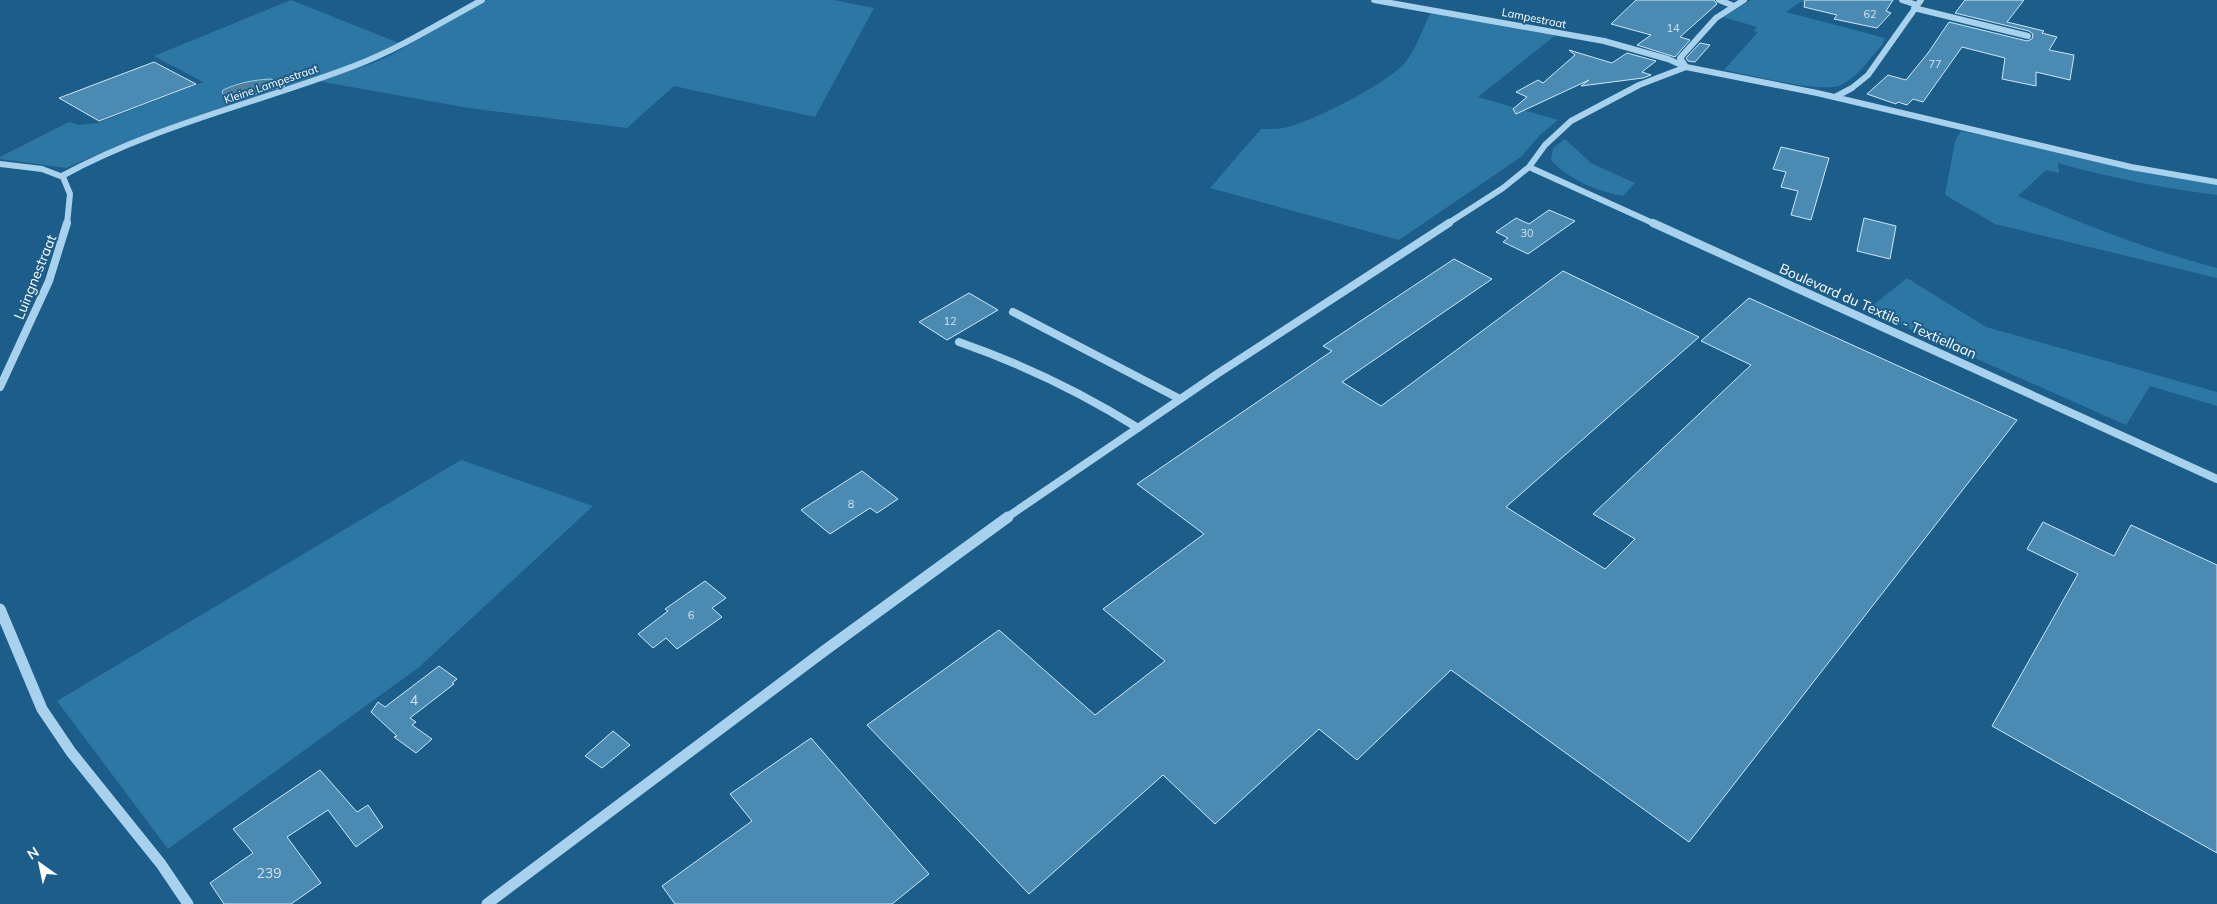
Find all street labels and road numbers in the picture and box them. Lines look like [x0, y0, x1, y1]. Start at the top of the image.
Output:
street label: Lampestraat [1501, 5, 1567, 31]
street label: Kleine Lampestraat [222, 61, 320, 107]
street label: Luingnestraat [10, 232, 60, 322]
street label: Boulevard du Textile - Textiellaan [1776, 259, 1980, 363]

